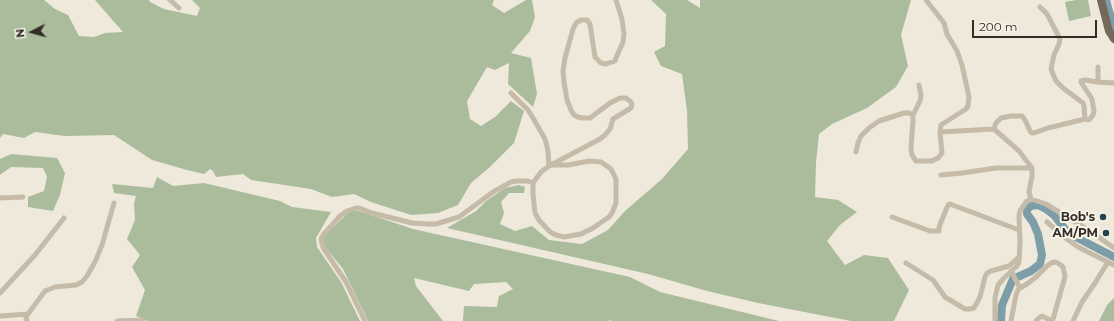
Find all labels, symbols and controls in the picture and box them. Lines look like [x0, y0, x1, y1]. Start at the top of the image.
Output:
north arrow [12, 12, 52, 52]
scale bar [974, 12, 1099, 38]
text: 200 m [979, 19, 1018, 34]
text: N [13, 28, 27, 38]
place label: Bob's [1061, 210, 1095, 224]
marker: Bob's [1098, 212, 1108, 222]
place label: AM/PM [1053, 226, 1098, 240]
marker: AM/PM [1101, 228, 1111, 238]

